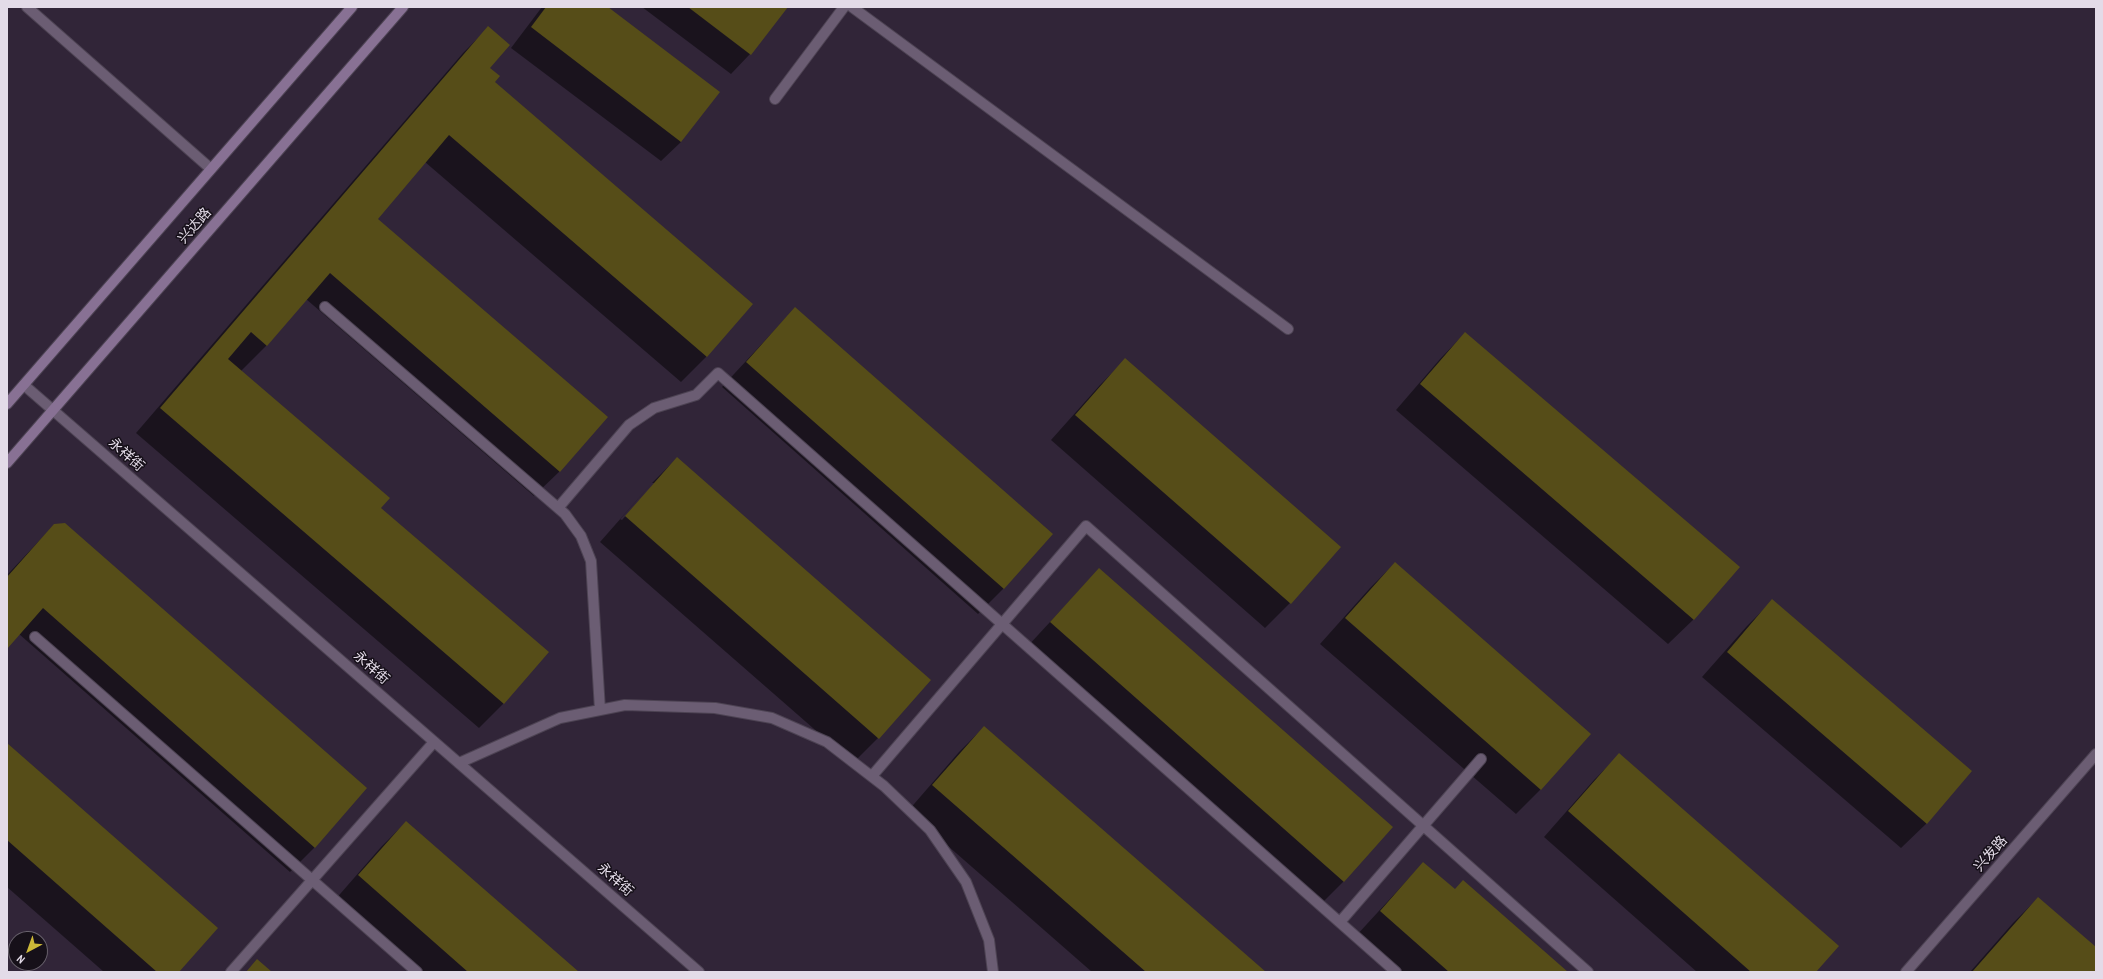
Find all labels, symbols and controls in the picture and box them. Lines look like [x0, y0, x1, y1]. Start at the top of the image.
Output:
street label: 兴达路 [175, 205, 215, 247]
street label: 永祥街 [105, 435, 147, 475]
street label: 永祥街 [350, 648, 392, 688]
street label: 兴发路 [1971, 833, 2011, 875]
street label: 永祥街 [594, 860, 636, 900]
north arrow [8, 931, 48, 971]
text: N [14, 952, 28, 967]

